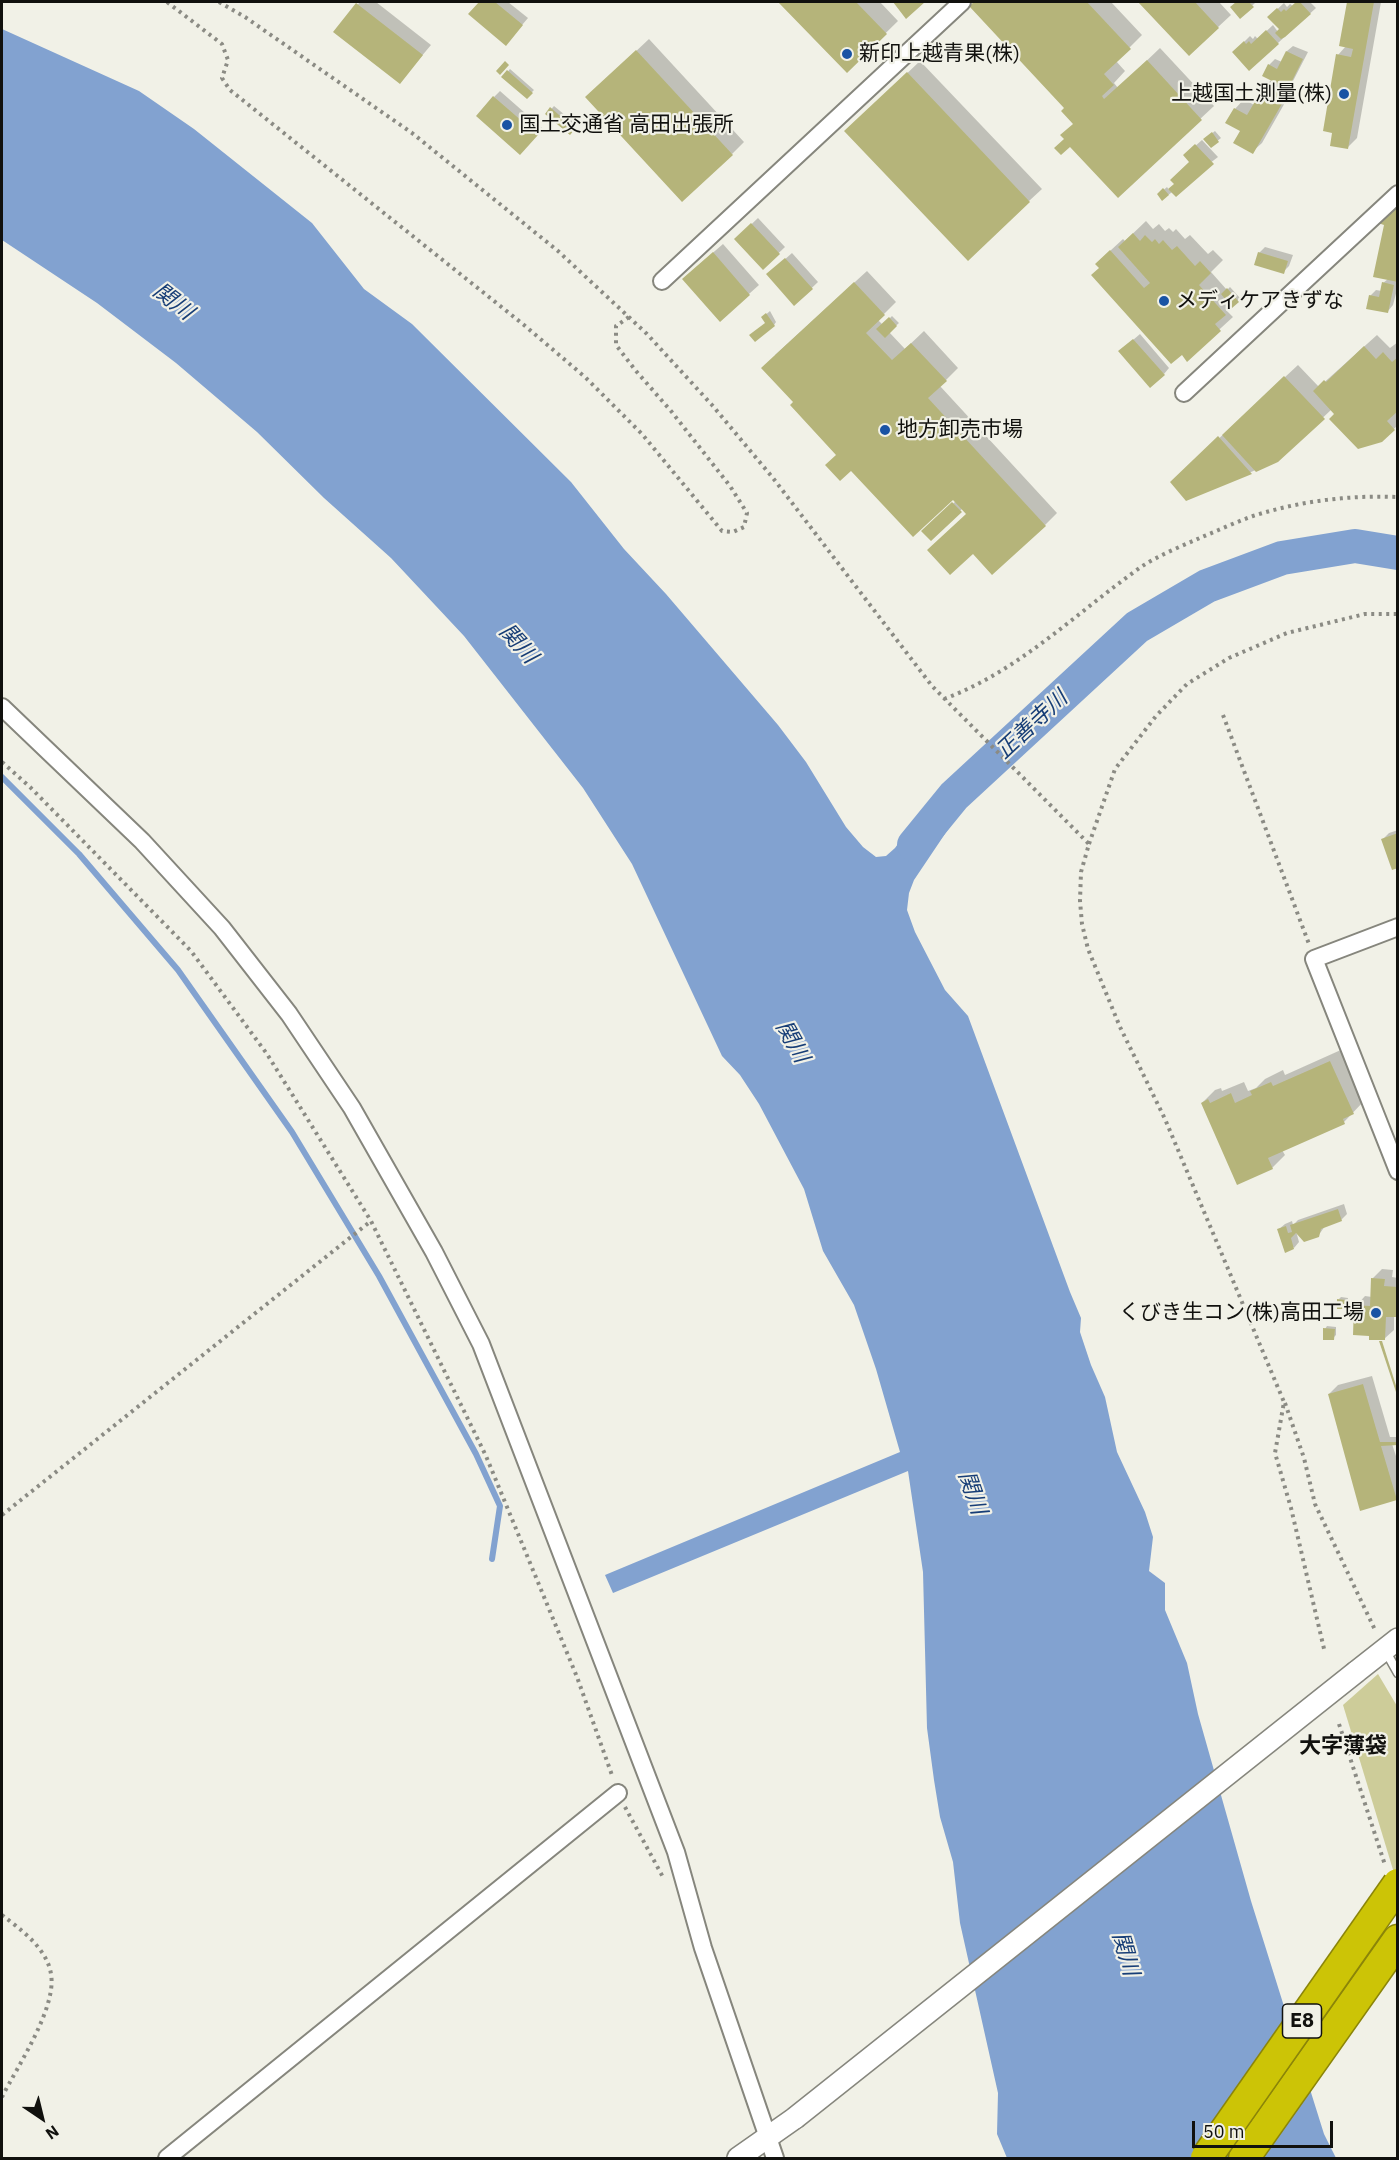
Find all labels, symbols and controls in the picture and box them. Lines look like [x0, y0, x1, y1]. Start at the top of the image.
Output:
place label: 新印上越青果(株) [859, 41, 1020, 67]
marker: 新印上越青果(株) [840, 47, 854, 61]
place label: 上越国土測量(株) [1171, 81, 1332, 107]
marker: 上越国土測量(株) [1337, 87, 1351, 101]
place label: 国土交通省 高田出張所 [519, 112, 734, 138]
marker: 国土交通省 高田出張所 [500, 118, 514, 132]
water label: 関川 [148, 278, 198, 326]
place label: メディケアきずな [1176, 288, 1344, 314]
marker: メディケアきずな [1157, 294, 1171, 308]
place label: 地方卸売市場 [897, 417, 1023, 443]
marker: 地方卸売市場 [878, 423, 892, 437]
water label: 関川 [493, 619, 543, 669]
water label: 正善寺川 [991, 685, 1073, 765]
water label: 関川 [770, 1016, 814, 1068]
place label: くびき生コン(株)高田工場 [1119, 1300, 1364, 1326]
marker: くびき生コン(株)高田工場 [1369, 1306, 1383, 1320]
water label: 関川 [952, 1468, 992, 1518]
district label: 大字薄袋 [1299, 1734, 1387, 1760]
water label: 関川 [1106, 1929, 1144, 1979]
road number: E8 [1282, 2004, 1322, 2038]
north arrow [12, 2088, 72, 2148]
scale bar [1195, 2109, 1336, 2147]
text: 50 m [1203, 2120, 1245, 2143]
text: N [42, 2121, 63, 2144]

